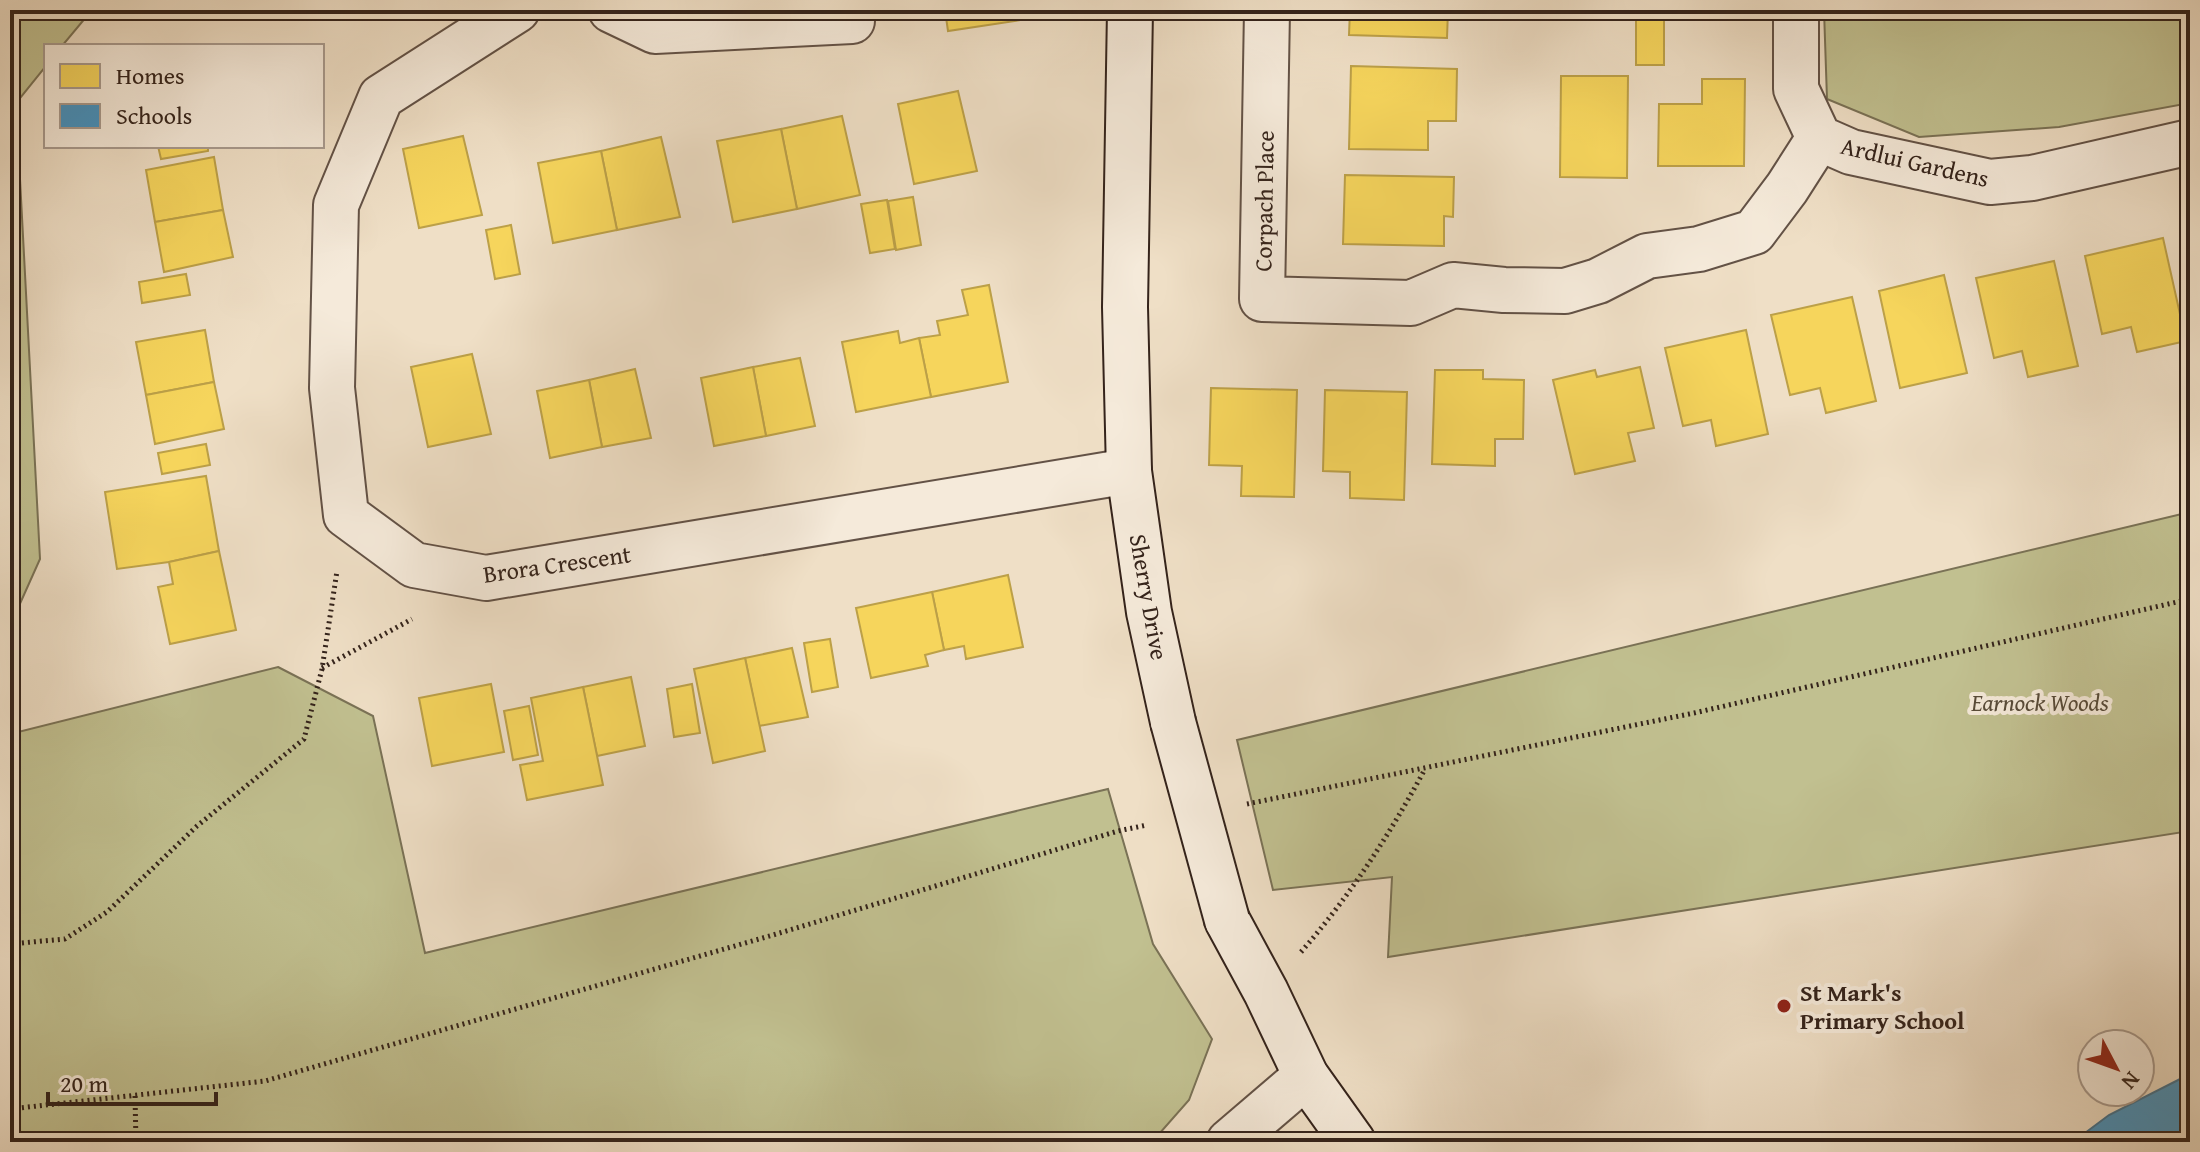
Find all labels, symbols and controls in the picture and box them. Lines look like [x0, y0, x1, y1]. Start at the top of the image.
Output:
legend [44, 44, 324, 148]
text: Homes [116, 58, 185, 93]
text: Schools [116, 98, 192, 133]
street label: Ardlui Gardens [1838, 128, 1992, 196]
street label: Corpach Place [1245, 130, 1283, 272]
street label: Sherry Drive [1121, 531, 1177, 663]
street label: Brora Crescent [481, 536, 634, 592]
park label: Earnock Woods [1970, 685, 2109, 720]
place label: St Mark's Primary School [1800, 975, 1965, 1038]
marker: St Mark's Primary School [1775, 997, 1793, 1015]
north arrow [2076, 1028, 2156, 1108]
scale bar [48, 1056, 216, 1106]
text: N [2114, 1065, 2148, 1097]
text: 20 m [60, 1066, 108, 1101]

